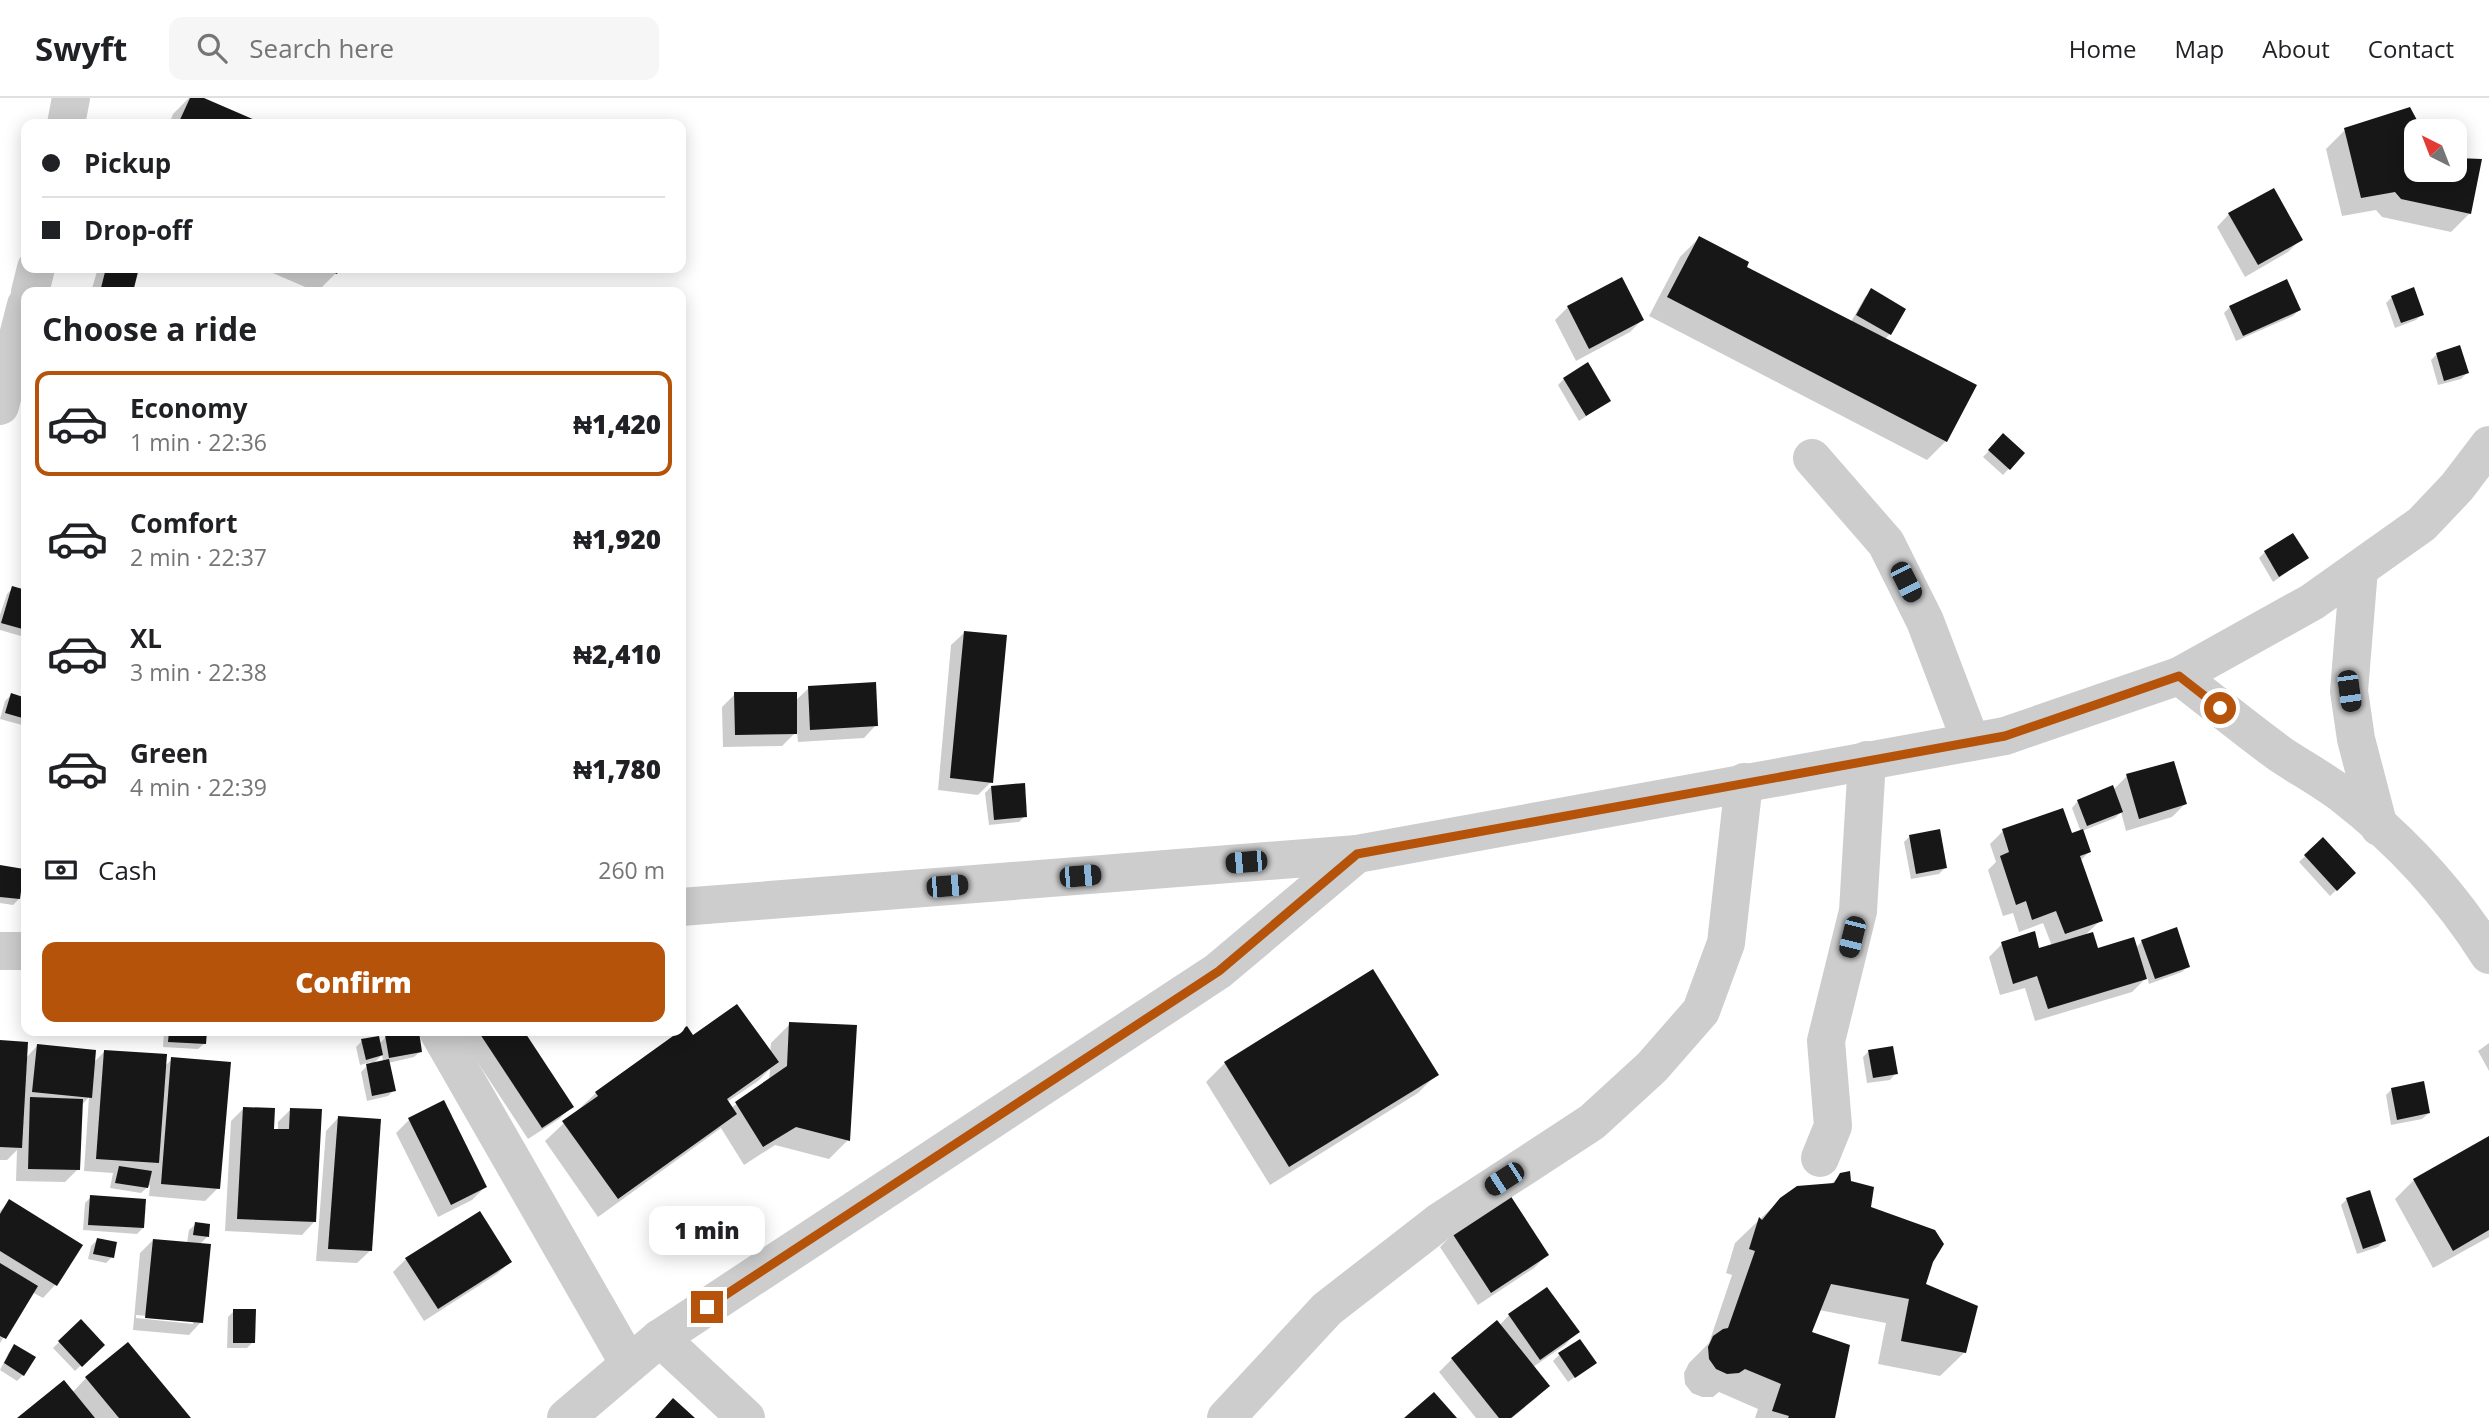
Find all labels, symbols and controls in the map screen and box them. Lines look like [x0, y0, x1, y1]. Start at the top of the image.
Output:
search box [169, 17, 659, 80]
text: Swyft [35, 26, 127, 71]
icon: search [193, 29, 231, 67]
text: Search here [249, 30, 394, 66]
text: Home [2069, 32, 2137, 65]
text: Map [2175, 32, 2224, 65]
text: About [2262, 32, 2330, 65]
text: Contact [2368, 32, 2454, 65]
north arrow [2404, 119, 2468, 182]
map controls [2404, 119, 2467, 182]
text: Pickup [84, 145, 171, 181]
text: Drop-off [84, 212, 192, 248]
text: Choose a ride [42, 307, 257, 350]
text: Economy [130, 390, 248, 426]
icon: car [46, 392, 109, 455]
text: ₦1,420 [573, 406, 661, 442]
text: 1 min · 22:36 [130, 426, 267, 458]
text: Comfort [130, 505, 237, 541]
icon: car [46, 507, 109, 570]
text: ₦1,920 [573, 521, 661, 557]
text: 2 min · 22:37 [130, 541, 267, 573]
car [1888, 559, 1925, 605]
text: XL [130, 620, 162, 656]
icon: car [46, 622, 109, 685]
text: ₦2,410 [573, 636, 661, 672]
text: 3 min · 22:38 [130, 656, 267, 688]
car [2336, 669, 2363, 713]
route start [2204, 692, 2236, 724]
text: Green [130, 735, 208, 771]
icon: car [46, 737, 109, 800]
text: ₦1,780 [573, 751, 661, 787]
text: 4 min · 22:39 [130, 771, 267, 803]
car [1225, 850, 1268, 874]
icon: cash [42, 851, 80, 889]
text: Cash [98, 852, 157, 888]
text: 260 m [598, 854, 665, 886]
car [1059, 864, 1102, 888]
car [926, 874, 969, 898]
car [1837, 914, 1868, 960]
button: Confirm [42, 942, 665, 1022]
car [1481, 1159, 1528, 1199]
callout: 1 min [649, 1206, 765, 1254]
text: 1 min [674, 1214, 740, 1246]
route end [691, 1291, 723, 1323]

